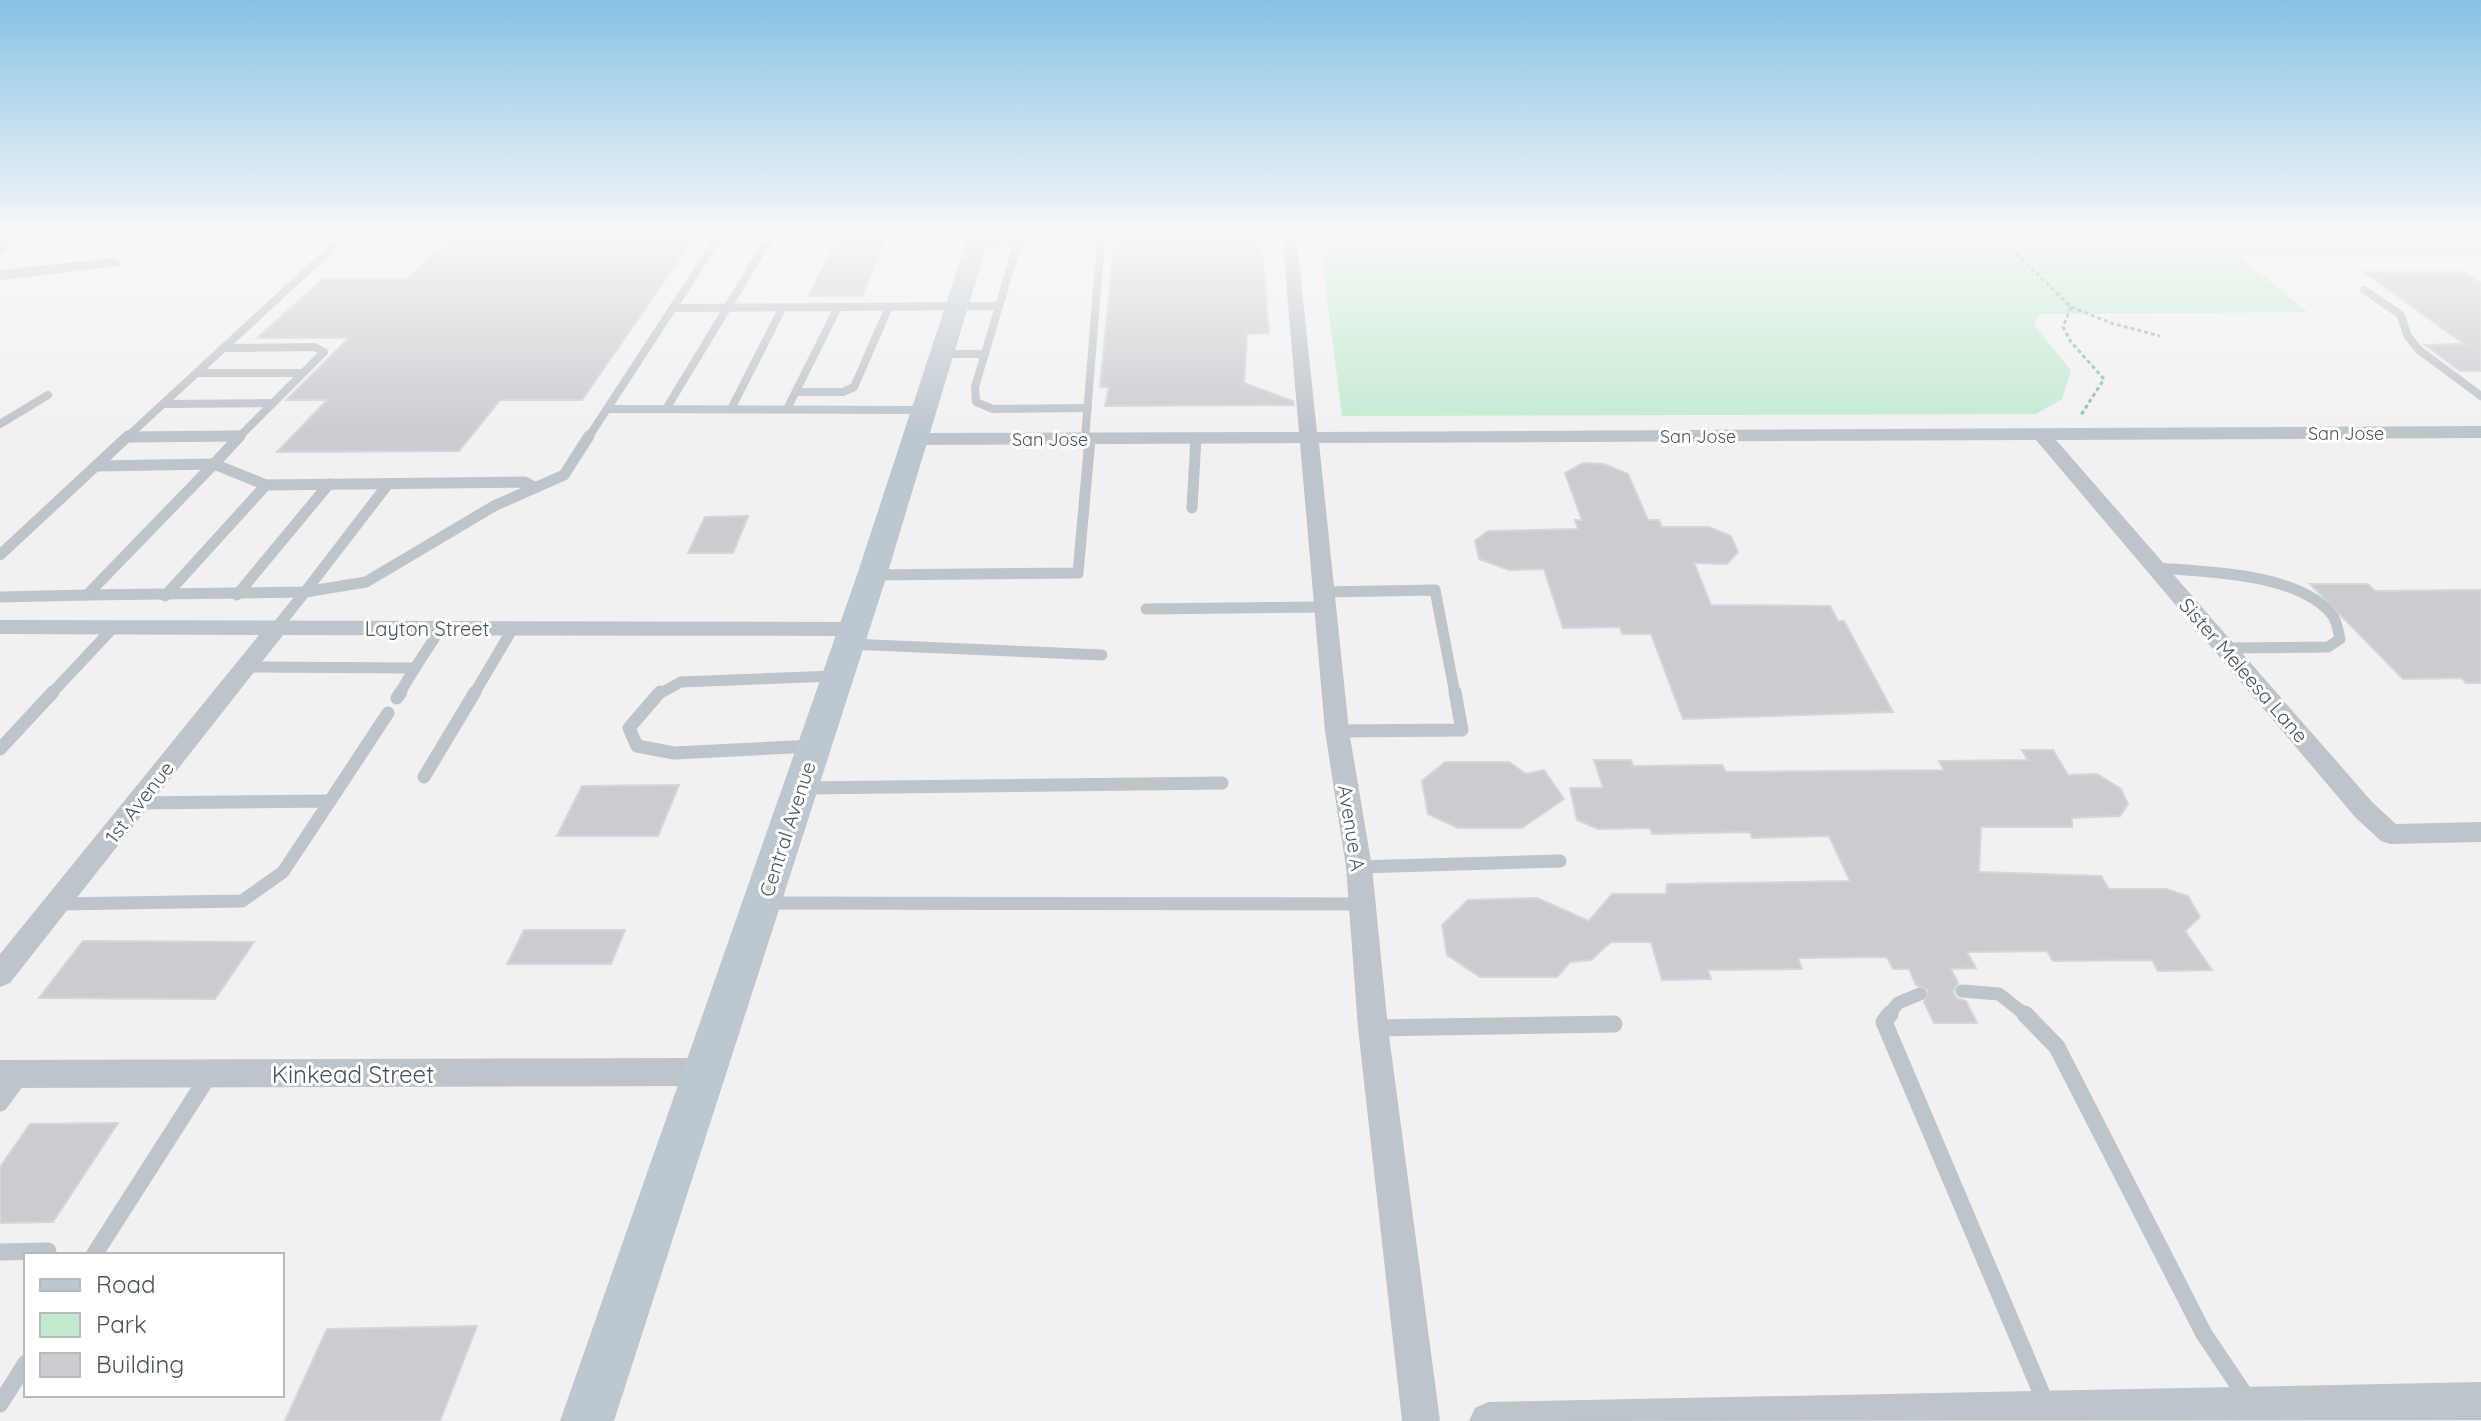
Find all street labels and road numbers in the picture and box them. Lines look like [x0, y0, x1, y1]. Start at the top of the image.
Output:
street label: San Jose [2308, 422, 2384, 445]
street label: San Jose [1660, 425, 1736, 448]
street label: San Jose [1012, 428, 1088, 451]
street label: Sister Meleesa Lane [2174, 593, 2314, 747]
street label: Layton Street [365, 616, 489, 641]
street label: 1st Avenue [99, 756, 179, 848]
street label: Central Avenue [753, 758, 821, 900]
street label: Avenue A [1333, 783, 1371, 873]
street label: Kinkead Street [272, 1059, 434, 1089]

